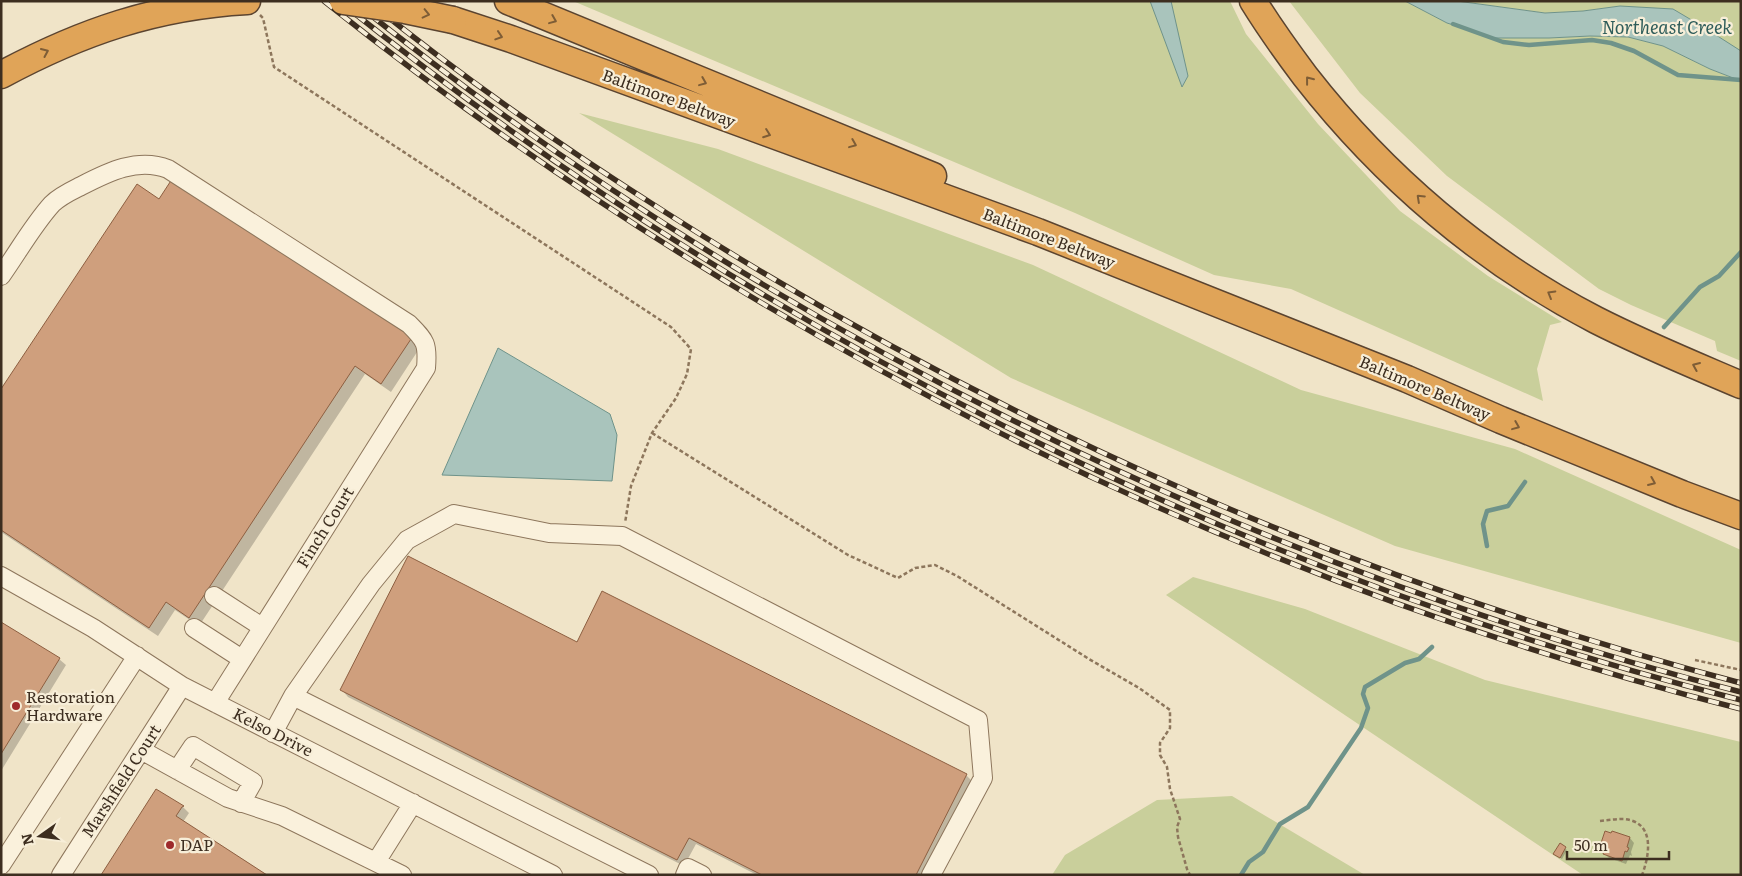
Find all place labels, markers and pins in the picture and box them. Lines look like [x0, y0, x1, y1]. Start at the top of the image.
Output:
place label: Restoration Hardware [26, 684, 116, 726]
marker: Restoration Hardware [10, 700, 22, 712]
place label: DAP [180, 832, 213, 856]
marker: DAP [164, 839, 176, 851]

